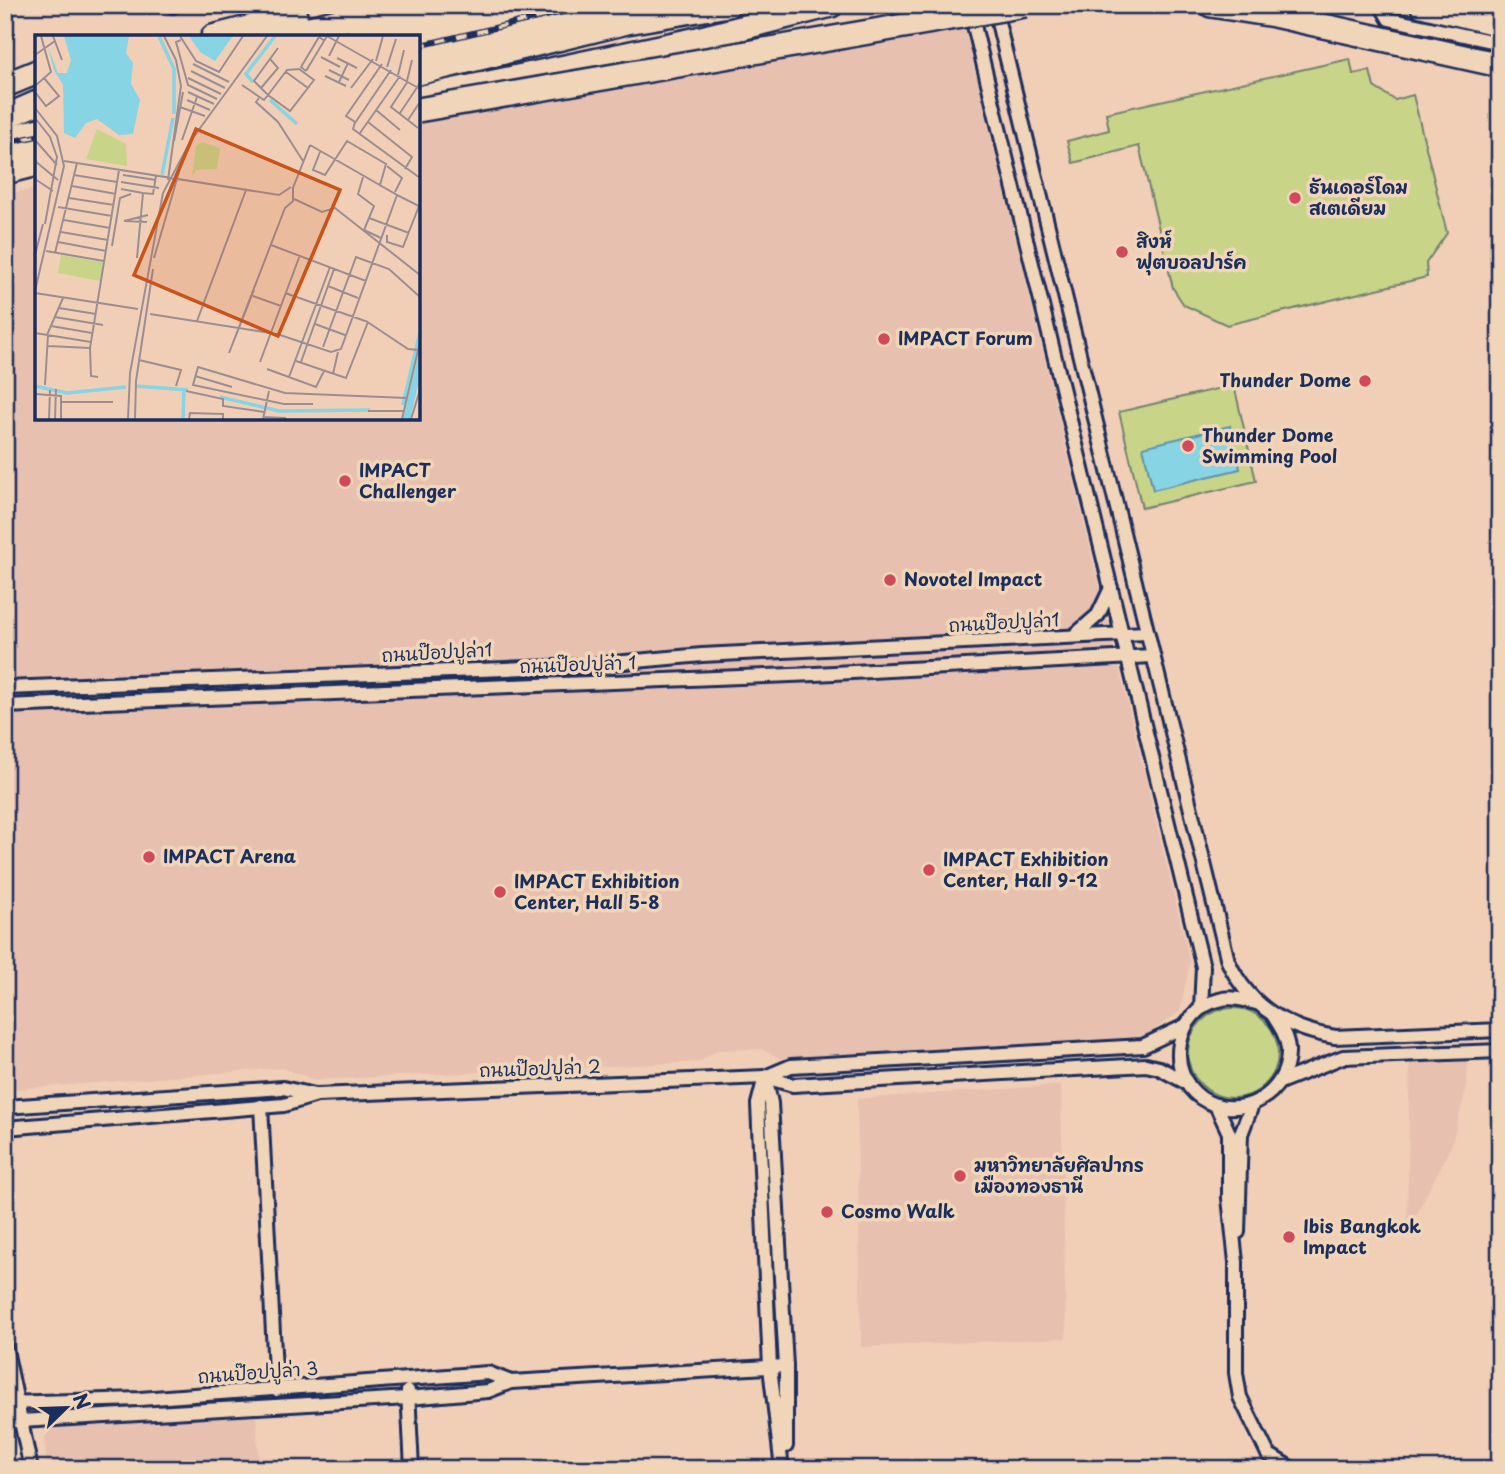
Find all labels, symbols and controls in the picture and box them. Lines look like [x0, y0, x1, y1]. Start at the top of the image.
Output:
inset map [35, 35, 420, 420]
place label: ธันเดอร์โดม สเตเดียม [1309, 173, 1408, 221]
marker: ธันเดอร์โดม สเตเดียม [1287, 190, 1303, 206]
place label: สิงห์ ฟุตบอลปาร์ค [1136, 227, 1247, 276]
marker: สิงห์ ฟุตบอลปาร์ค [1114, 244, 1130, 260]
place label: IMPACT Forum [898, 324, 1033, 351]
marker: IMPACT Forum [876, 331, 892, 347]
place label: Thunder Dome [1219, 366, 1351, 393]
marker: Thunder Dome [1357, 373, 1373, 389]
place label: Thunder Dome Swimming Pool [1202, 421, 1337, 469]
marker: Thunder Dome Swimming Pool [1180, 438, 1196, 454]
place label: IMPACT Challenger [359, 456, 457, 504]
marker: IMPACT Challenger [337, 473, 353, 489]
place label: Novotel Impact [904, 565, 1043, 592]
marker: Novotel Impact [882, 572, 898, 588]
street label: ถนนป๊อปปูล่า1 [948, 605, 1060, 640]
street label: ถนนป๊อปปูล่า1 [381, 635, 493, 670]
street label: ถนนป๊อปปูล่า 1 [519, 648, 637, 681]
place label: IMPACT Arena [163, 842, 296, 869]
place label: IMPACT Exhibition Center, Hall 9-12 [943, 845, 1109, 893]
marker: IMPACT Arena [141, 849, 157, 865]
marker: IMPACT Exhibition Center, Hall 9-12 [921, 862, 937, 878]
place label: IMPACT Exhibition Center, Hall 5-8 [514, 867, 680, 915]
marker: IMPACT Exhibition Center, Hall 5-8 [492, 884, 508, 900]
street label: ถนนป๊อปปูล่า 2 [479, 1052, 601, 1085]
place label: มหาวิทยาลัยศิลปากร เมืองทองธานี [974, 1151, 1144, 1199]
marker: มหาวิทยาลัยศิลปากร เมืองทองธานี [952, 1168, 968, 1184]
place label: Cosmo Walk [841, 1197, 955, 1224]
marker: Cosmo Walk [819, 1204, 835, 1220]
place label: Ibis Bangkok Impact [1303, 1212, 1421, 1260]
marker: Ibis Bangkok Impact [1281, 1229, 1297, 1245]
street label: ถนนป๊อปปูล่า 3 [197, 1354, 319, 1391]
north arrow [32, 1372, 102, 1442]
text: N [67, 1389, 98, 1413]

